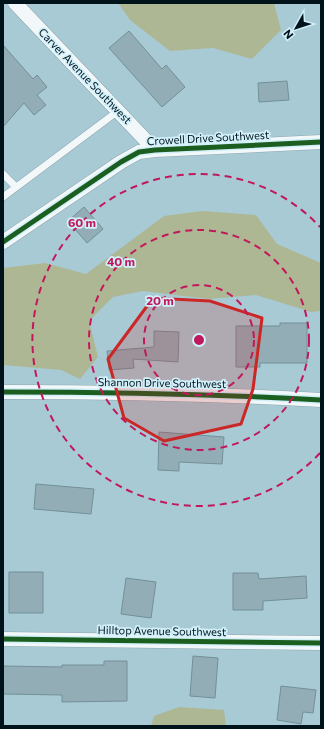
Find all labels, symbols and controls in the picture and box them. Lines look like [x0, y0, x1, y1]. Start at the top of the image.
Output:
north arrow [276, 8, 316, 48]
street label: Carver Avenue Southwest [36, 25, 135, 127]
text: N [280, 27, 295, 42]
street label: Crowell Drive Southwest [146, 128, 270, 147]
text: 60 m [68, 215, 96, 229]
text: 40 m [107, 254, 135, 268]
text: 20 m [146, 293, 174, 307]
centre of rings [192, 333, 206, 347]
street label: Shannon Drive Southwest [98, 375, 227, 390]
street label: Hilltop Avenue Southwest [97, 623, 227, 638]

